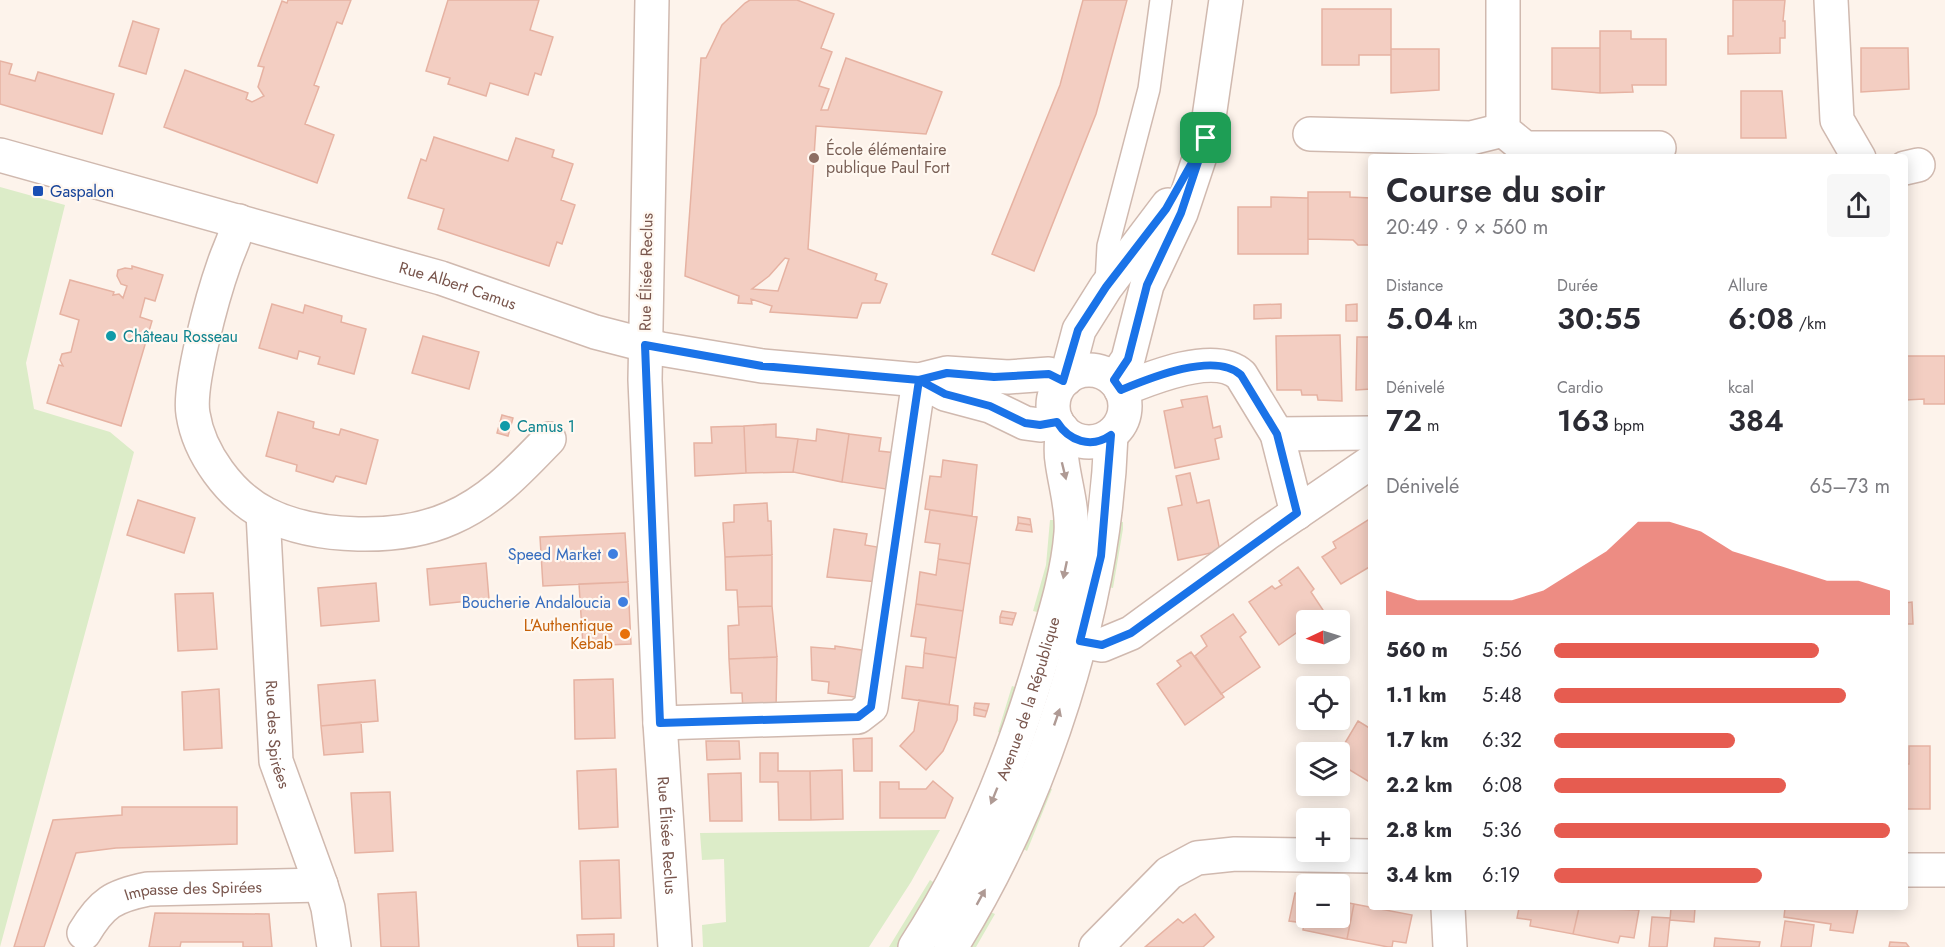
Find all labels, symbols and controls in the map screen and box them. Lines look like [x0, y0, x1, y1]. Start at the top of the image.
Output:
pin [1180, 112, 1231, 163]
icon: arrive [1189, 121, 1222, 154]
place label: École élémentaire publique Paul Fort [826, 138, 950, 179]
marker: École élémentaire publique Paul Fort [807, 151, 821, 165]
text: Course du soir [1386, 167, 1606, 214]
button: share [1827, 174, 1890, 237]
place label: Gaspalon [50, 180, 114, 203]
marker: Gaspalon [31, 184, 45, 198]
street label: Rue Élisée Reclus [633, 213, 659, 331]
text: 20:49 · 9 × 560 m [1386, 213, 1548, 242]
street label: Rue Albert Camus [397, 255, 520, 315]
text: Distance [1386, 274, 1443, 297]
text: Durée [1557, 274, 1598, 297]
text: Allure [1728, 274, 1768, 297]
text: 5.04 [1386, 297, 1453, 340]
text: 30:55 [1557, 297, 1641, 340]
text: 6:08 [1728, 297, 1794, 340]
text: km [1453, 312, 1478, 335]
text: /km [1794, 312, 1827, 335]
place label: Château Rosseau [123, 325, 238, 348]
marker: Château Rosseau [104, 329, 118, 343]
text: Dénivelé [1386, 376, 1445, 399]
text: Cardio [1557, 376, 1603, 399]
text: kcal [1728, 376, 1754, 399]
text: 72 [1386, 399, 1422, 442]
text: 163 [1557, 399, 1609, 442]
text: 384 [1728, 399, 1784, 442]
text: m [1422, 414, 1440, 437]
text: bpm [1609, 414, 1644, 437]
place label: Camus 1 [517, 415, 575, 438]
marker: Camus 1 [498, 419, 512, 433]
one-way arrow [1060, 462, 1069, 481]
text: Dénivelé [1386, 472, 1459, 501]
text: 65–73 m [1809, 472, 1890, 501]
place label: Speed Market [508, 543, 601, 566]
marker: Speed Market [606, 547, 620, 561]
one-way arrow [1060, 561, 1069, 580]
place label: Boucherie Andaloucia [462, 591, 611, 614]
marker: Boucherie Andaloucia [616, 595, 630, 609]
north arrow [1296, 610, 1350, 664]
map controls [1296, 610, 1350, 928]
place label: L'Authentique Kebab [524, 614, 613, 655]
street label: Avenue de la République [990, 614, 1065, 783]
marker: L'Authentique Kebab [618, 627, 632, 641]
text: 560 m [1386, 636, 1448, 665]
text: 5:56 [1482, 636, 1522, 665]
button: locate [1296, 676, 1350, 730]
street label: Rue des Spirées [260, 679, 296, 792]
text: 1.1 km [1386, 681, 1447, 710]
text: 5:48 [1482, 681, 1522, 710]
one-way arrow [1053, 708, 1062, 726]
text: 1.7 km [1386, 726, 1449, 755]
text: 6:32 [1482, 726, 1522, 755]
button: layers [1296, 742, 1350, 796]
text: 2.2 km [1386, 771, 1453, 800]
text: 6:08 [1482, 771, 1522, 800]
street label: Rue Élisée Reclus [652, 776, 683, 895]
one-way arrow [989, 787, 998, 805]
button: + [1296, 808, 1350, 862]
text: 2.8 km [1386, 816, 1452, 845]
text: 5:36 [1482, 816, 1522, 845]
text: 3.4 km [1386, 861, 1452, 890]
text: 6:19 [1482, 861, 1520, 890]
button: − [1296, 874, 1350, 928]
street label: Impasse des Spirées [121, 875, 262, 906]
one-way arrow [976, 888, 986, 905]

